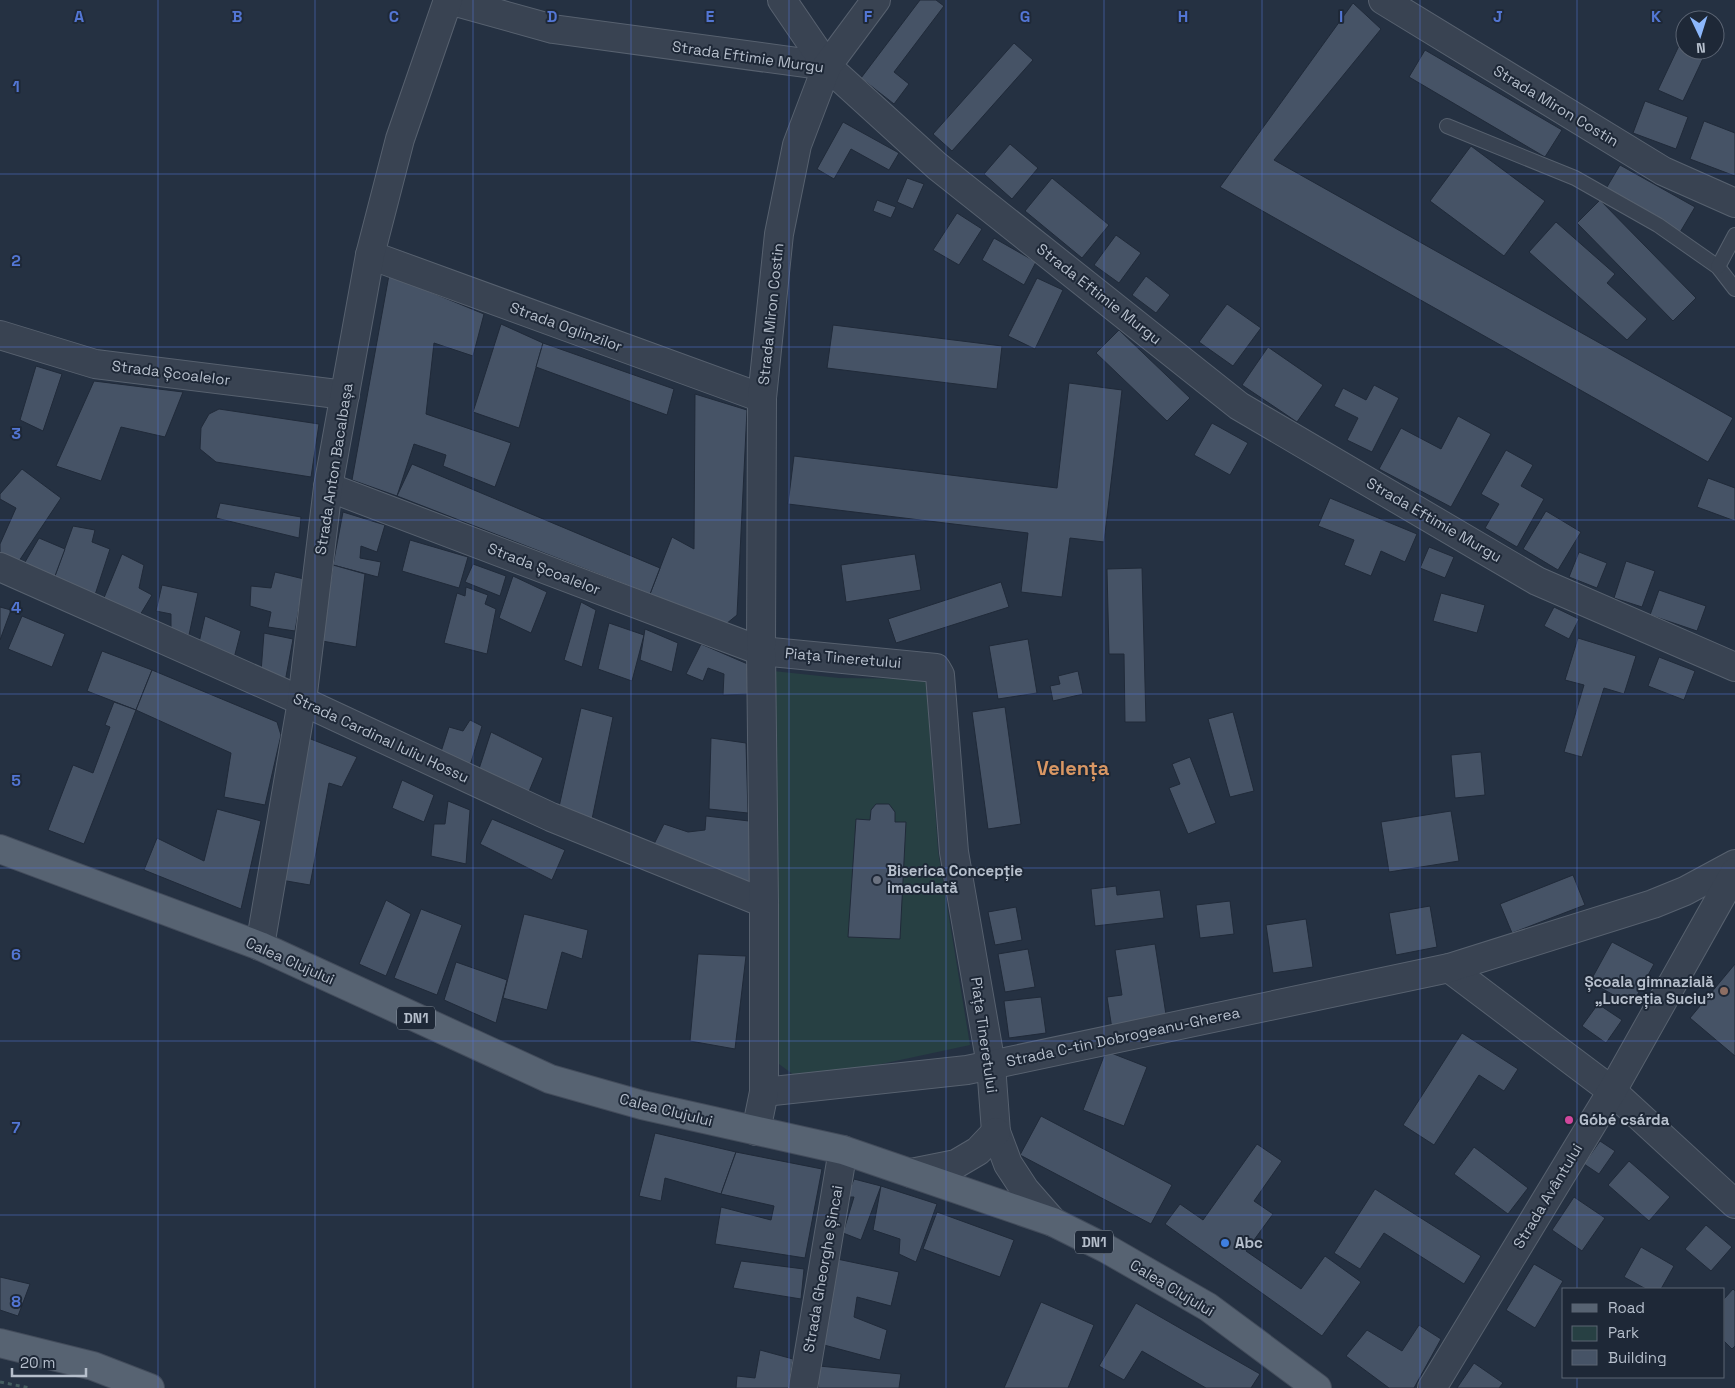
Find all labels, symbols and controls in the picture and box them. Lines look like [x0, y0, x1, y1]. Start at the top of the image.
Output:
text: A [74, 6, 84, 27]
text: B [232, 6, 242, 27]
text: C [389, 6, 399, 27]
text: D [547, 6, 557, 27]
text: E [706, 6, 715, 27]
text: F [864, 6, 873, 27]
text: G [1020, 6, 1030, 27]
text: H [1178, 6, 1188, 27]
text: I [1339, 6, 1343, 27]
text: J [1493, 6, 1503, 27]
text: K [1651, 6, 1661, 27]
north arrow [1675, 10, 1725, 60]
street label: Strada Eftimie Murgu [671, 36, 825, 77]
text: N [1696, 39, 1706, 57]
street label: Strada Miron Costin [1490, 61, 1622, 150]
text: 1 [12, 76, 20, 97]
street label: Strada Eftimie Murgu [1033, 239, 1165, 348]
street label: Strada Miron Costin [754, 242, 787, 386]
text: 2 [11, 250, 21, 271]
street label: Strada Oglinzilor [507, 297, 625, 356]
street label: Strada Școalelor [111, 356, 232, 389]
street label: Strada Anton Bacalbașa [311, 381, 357, 556]
text: 3 [11, 423, 21, 444]
street label: Strada Eftimie Murgu [1363, 473, 1505, 566]
street label: Strada Școalelor [485, 538, 604, 599]
text: 4 [11, 597, 21, 618]
street label: Piața Tineretului [784, 643, 902, 672]
street label: Strada Cardinal Iuliu Hossu [290, 688, 472, 787]
district label: Velența [1037, 755, 1110, 782]
text: 5 [11, 770, 21, 791]
place label: Biserica Concepție imaculată [887, 861, 1023, 897]
marker: Biserica Concepție imaculată [871, 874, 883, 886]
street label: Calea Clujului [243, 933, 338, 989]
text: 6 [11, 944, 21, 965]
place label: Școala gimnazială „Lucreția Suciu” [1584, 972, 1714, 1009]
street label: Piața Tineretului [967, 976, 1002, 1094]
marker: Școala gimnazială „Lucreția Suciu” [1718, 985, 1730, 997]
street label: Strada C-tin Dobrogeanu-Gherea [1004, 1002, 1242, 1071]
road number: DN1 [397, 1006, 435, 1030]
street label: Calea Clujului [618, 1089, 715, 1130]
place label: Góbé csárda [1579, 1110, 1670, 1129]
marker: Góbé csárda [1563, 1114, 1575, 1126]
text: 7 [12, 1117, 21, 1138]
street label: Strada Avântului [1509, 1140, 1586, 1252]
street label: Strada Gheorghe Șincai [798, 1184, 847, 1354]
road number: DN1 [1075, 1230, 1113, 1254]
place label: Abc [1235, 1233, 1263, 1252]
marker: Abc [1219, 1237, 1231, 1249]
street label: Calea Clujului [1127, 1255, 1218, 1320]
legend [1562, 1288, 1725, 1378]
text: 8 [11, 1291, 21, 1312]
text: Road [1608, 1298, 1645, 1317]
text: Park [1608, 1323, 1639, 1342]
scale bar [12, 1346, 86, 1378]
text: Building [1608, 1348, 1667, 1367]
text: 20 m [20, 1353, 55, 1372]

